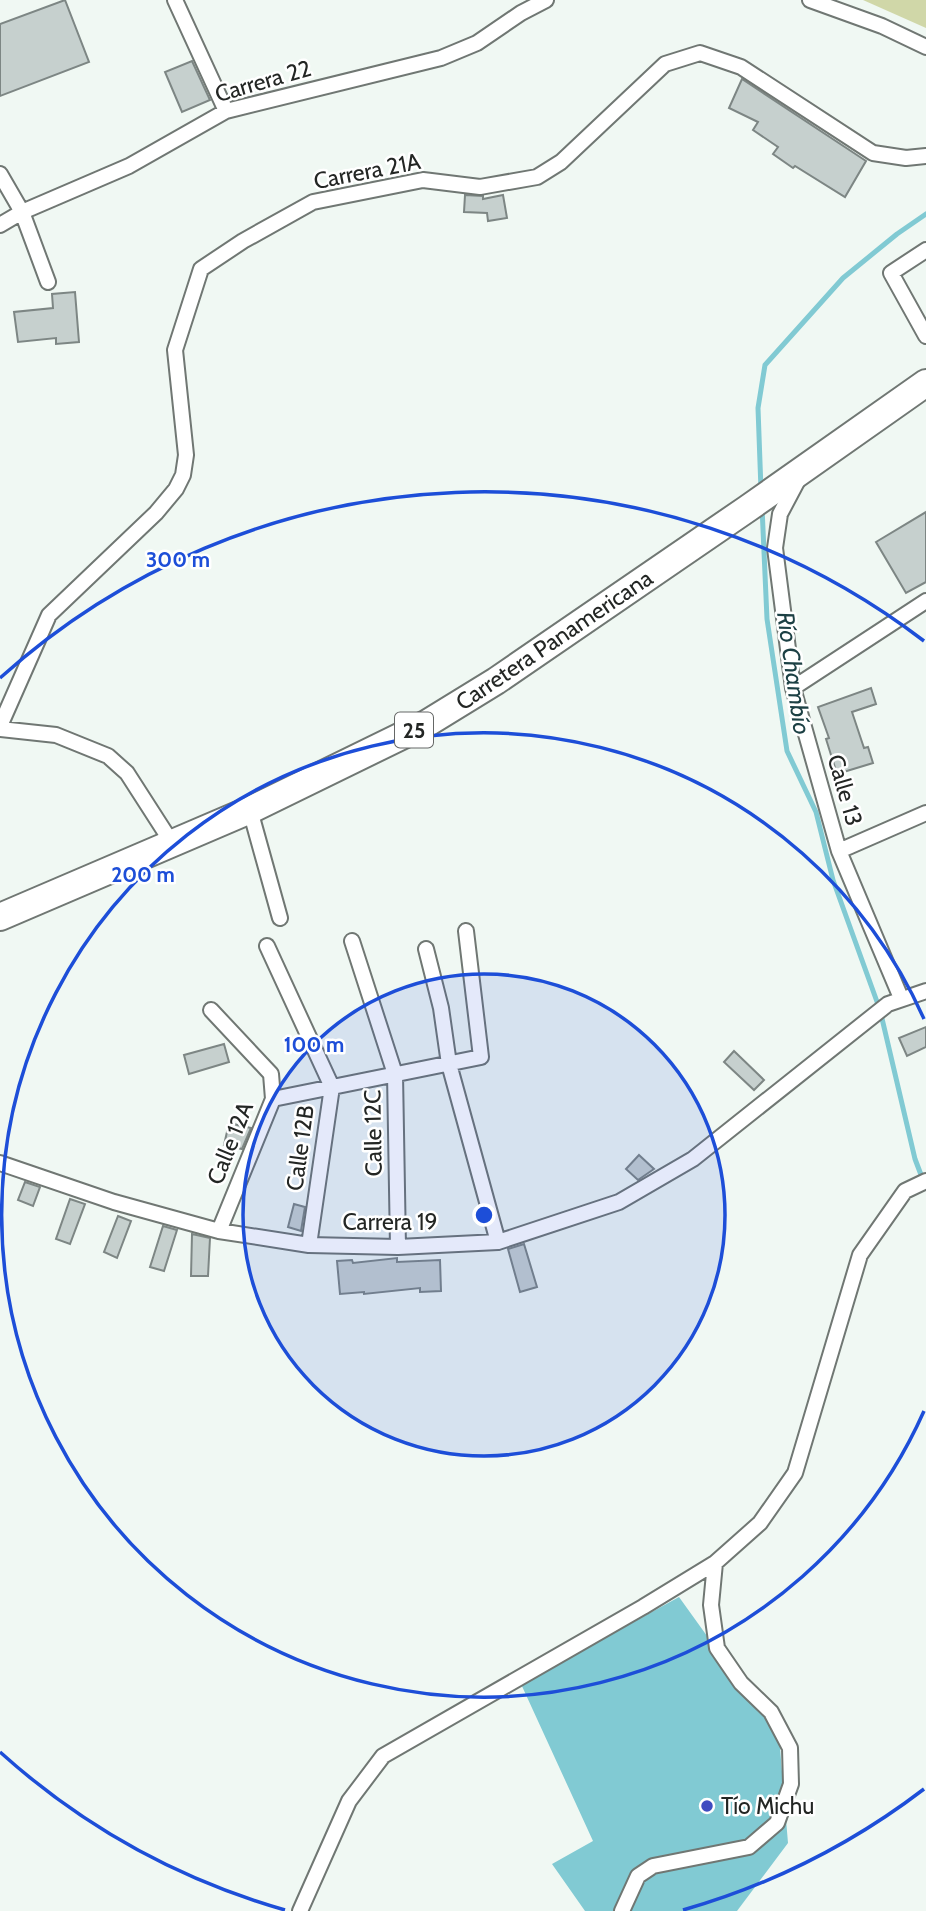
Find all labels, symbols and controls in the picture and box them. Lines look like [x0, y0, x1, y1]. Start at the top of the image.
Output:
street label: Carrera 22 [212, 54, 314, 108]
street label: Carrera 21A [311, 147, 423, 195]
text: 300 m [146, 547, 210, 572]
street label: Carretera Panamericana [450, 564, 658, 716]
water label: Río Chambío [771, 610, 817, 736]
road number: 25 [395, 712, 433, 748]
street label: Calle 13 [822, 751, 868, 829]
text: 200 m [111, 862, 175, 887]
text: 100 m [284, 1032, 344, 1057]
street label: Calle 12C [358, 1089, 388, 1177]
street label: Calle 12A [201, 1098, 259, 1188]
street label: Calle 12B [280, 1103, 320, 1193]
centre of rings [472, 1203, 496, 1227]
street label: Carrera 19 [342, 1208, 438, 1236]
place label: Tío Michu [721, 1792, 814, 1820]
marker: Tío Michu [699, 1798, 715, 1814]

